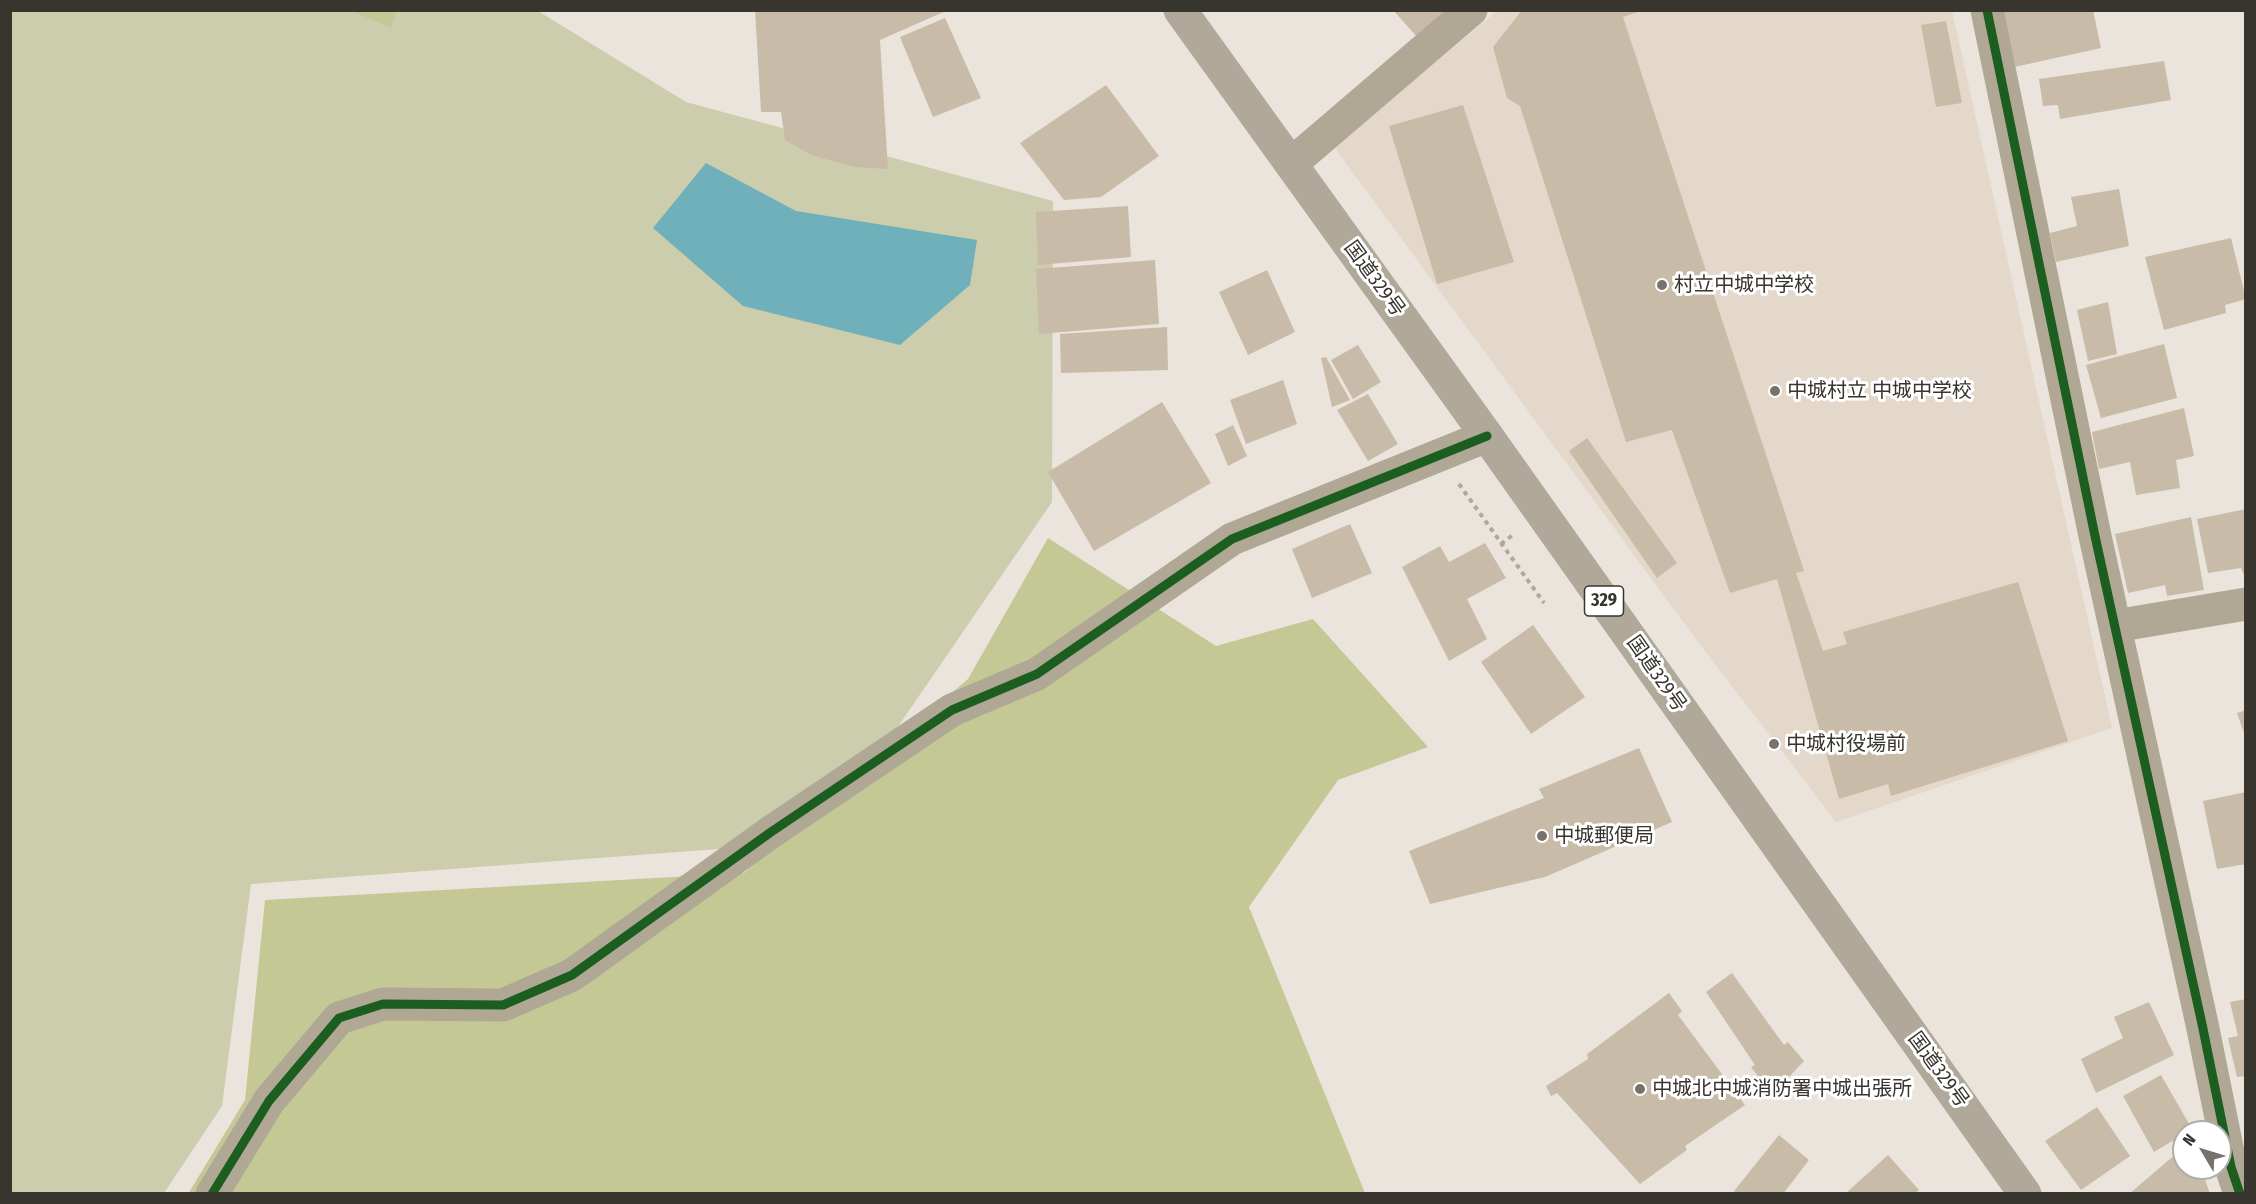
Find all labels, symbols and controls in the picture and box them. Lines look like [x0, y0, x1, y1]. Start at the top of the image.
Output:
street label: 国道329号 [1339, 237, 1409, 321]
place label: 村立中城中学校 [1674, 273, 1814, 297]
marker: 村立中城中学校 [1655, 278, 1669, 292]
place label: 中城村立 中城中学校 [1787, 379, 1972, 403]
marker: 中城村立 中城中学校 [1768, 384, 1782, 398]
road number: 329 [1584, 586, 1624, 616]
street label: 国道329号 [1621, 631, 1691, 717]
place label: 中城村役場前 [1786, 732, 1906, 756]
marker: 中城村役場前 [1767, 737, 1781, 751]
place label: 中城郵便局 [1554, 824, 1654, 848]
marker: 中城郵便局 [1535, 829, 1549, 843]
street label: 国道329号 [1903, 1028, 1973, 1112]
place label: 中城北中城消防署中城出張所 [1652, 1077, 1912, 1101]
marker: 中城北中城消防署中城出張所 [1633, 1082, 1647, 1096]
north arrow [2172, 1120, 2232, 1180]
text: N [2179, 1130, 2199, 1149]

